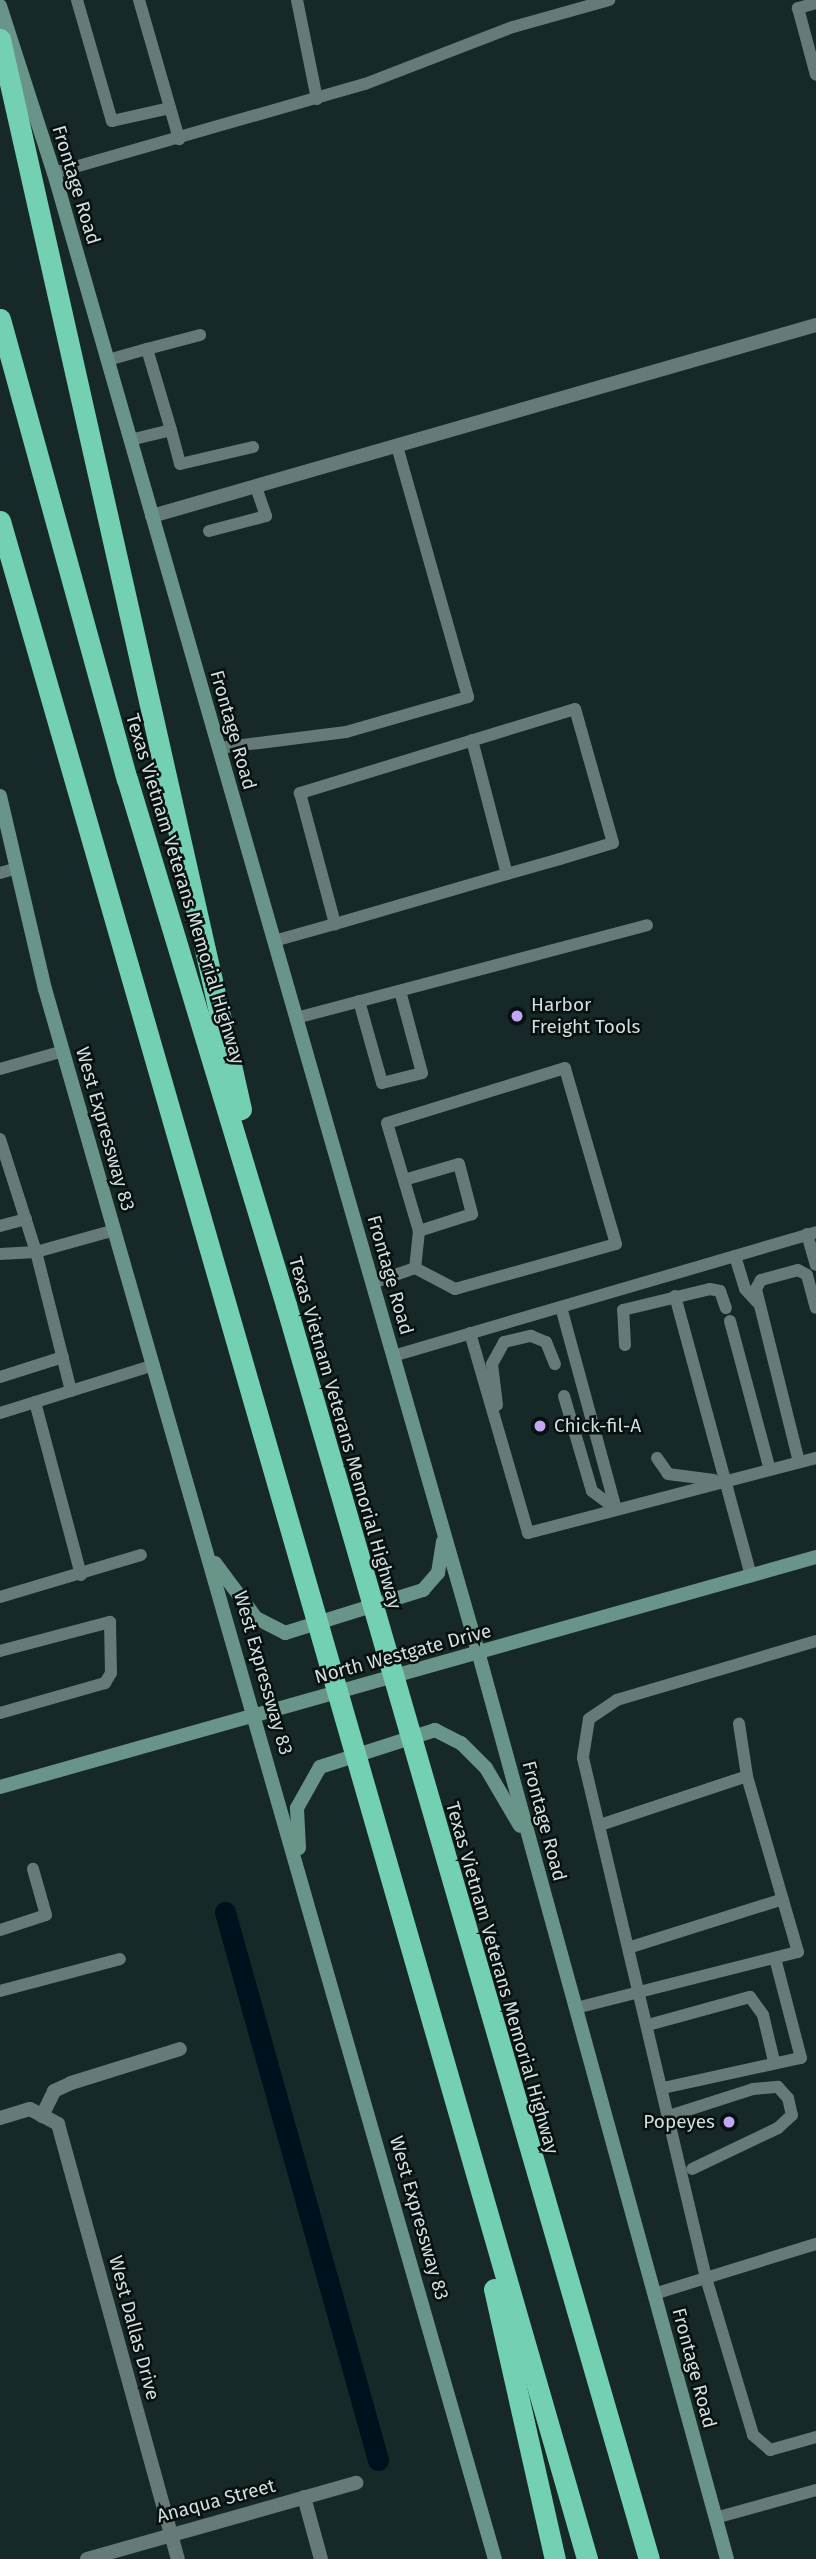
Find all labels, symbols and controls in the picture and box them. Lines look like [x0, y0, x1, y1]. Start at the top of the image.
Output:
street label: Frontage Road [47, 123, 105, 247]
street label: Frontage Road [205, 668, 261, 792]
street label: Texas Vietnam Veterans Memorial Highway [121, 711, 249, 1067]
place label: Harbor Freight Tools [531, 994, 640, 1038]
marker: Harbor Freight Tools [509, 1008, 525, 1024]
street label: West Expressway 83 [71, 1044, 139, 1214]
street label: Frontage Road [362, 1213, 418, 1337]
street label: Texas Vietnam Veterans Memorial Highway [284, 1254, 406, 1612]
place label: Chick-fil-A [554, 1415, 641, 1437]
marker: Chick-fil-A [532, 1418, 548, 1434]
street label: West Expressway 83 [229, 1588, 297, 1758]
street label: North Westgate Drive [312, 1619, 494, 1689]
street label: Frontage Road [517, 1758, 571, 1884]
street label: Texas Vietnam Veterans Memorial Highway [441, 1799, 563, 2157]
place label: Popeyes [643, 2111, 715, 2133]
marker: Popeyes [721, 2114, 737, 2130]
street label: West Expressway 83 [385, 2133, 453, 2303]
street label: West Dallas Drive [104, 2253, 164, 2403]
street label: Frontage Road [667, 2305, 721, 2431]
street label: Anaqua Street [154, 2474, 278, 2528]

